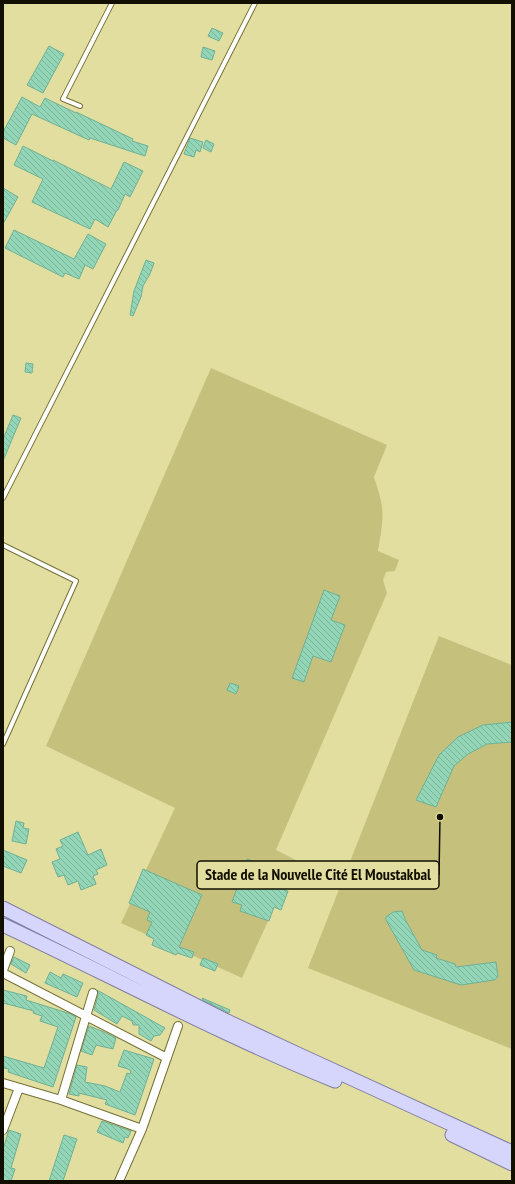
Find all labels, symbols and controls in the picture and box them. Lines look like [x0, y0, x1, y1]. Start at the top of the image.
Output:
callout: Stade de la Nouvelle Cité El Moustakbal [197, 861, 439, 889]
text: Stade de la Nouvelle Cité El Moustakbal [205, 864, 431, 884]

